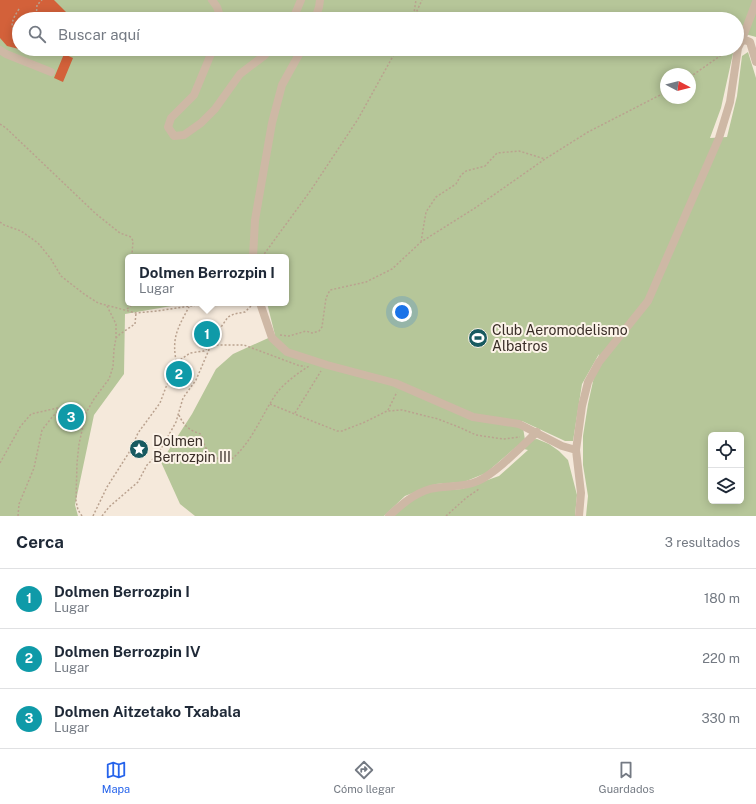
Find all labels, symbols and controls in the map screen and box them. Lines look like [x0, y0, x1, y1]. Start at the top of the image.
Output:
search box [12, 12, 744, 56]
icon: search [26, 23, 48, 45]
text: Buscar aquí [58, 26, 140, 43]
north arrow [660, 68, 696, 104]
popup [125, 254, 289, 306]
text: Dolmen Berrozpin I [139, 264, 275, 281]
text: Lugar [139, 281, 174, 296]
your location [392, 302, 412, 322]
pin: 1 [194, 319, 220, 349]
place label: Club Aeromodelismo Albatros [492, 322, 628, 354]
sports icon: Club Aeromodelismo Albatros [467, 327, 489, 349]
pin: 2 [166, 359, 192, 389]
pin: 3 [58, 402, 84, 432]
map controls [708, 432, 744, 504]
button: locate [708, 432, 744, 468]
place label: Dolmen Berrozpin III [153, 433, 231, 465]
place icon: Dolmen Berrozpin III [128, 438, 150, 460]
button: layers [708, 468, 744, 504]
text: Cerca [16, 532, 64, 552]
text: 3 resultados [665, 535, 740, 550]
text: Dolmen Berrozpin I [54, 583, 190, 600]
text: 1 [26, 591, 32, 606]
text: 180 m [704, 591, 740, 606]
text: Lugar [54, 600, 89, 615]
text: Dolmen Berrozpin IV [54, 643, 201, 660]
text: 2 [25, 651, 33, 666]
text: 220 m [702, 651, 740, 666]
text: Lugar [54, 660, 89, 675]
text: Dolmen Aitzetako Txabala [54, 703, 241, 720]
text: 3 [25, 711, 33, 726]
text: 330 m [701, 711, 740, 726]
text: Lugar [54, 720, 89, 735]
tab: Mapa [102, 759, 130, 795]
tab: Cómo llegar [334, 759, 395, 795]
tab: Guardados [599, 759, 654, 795]

